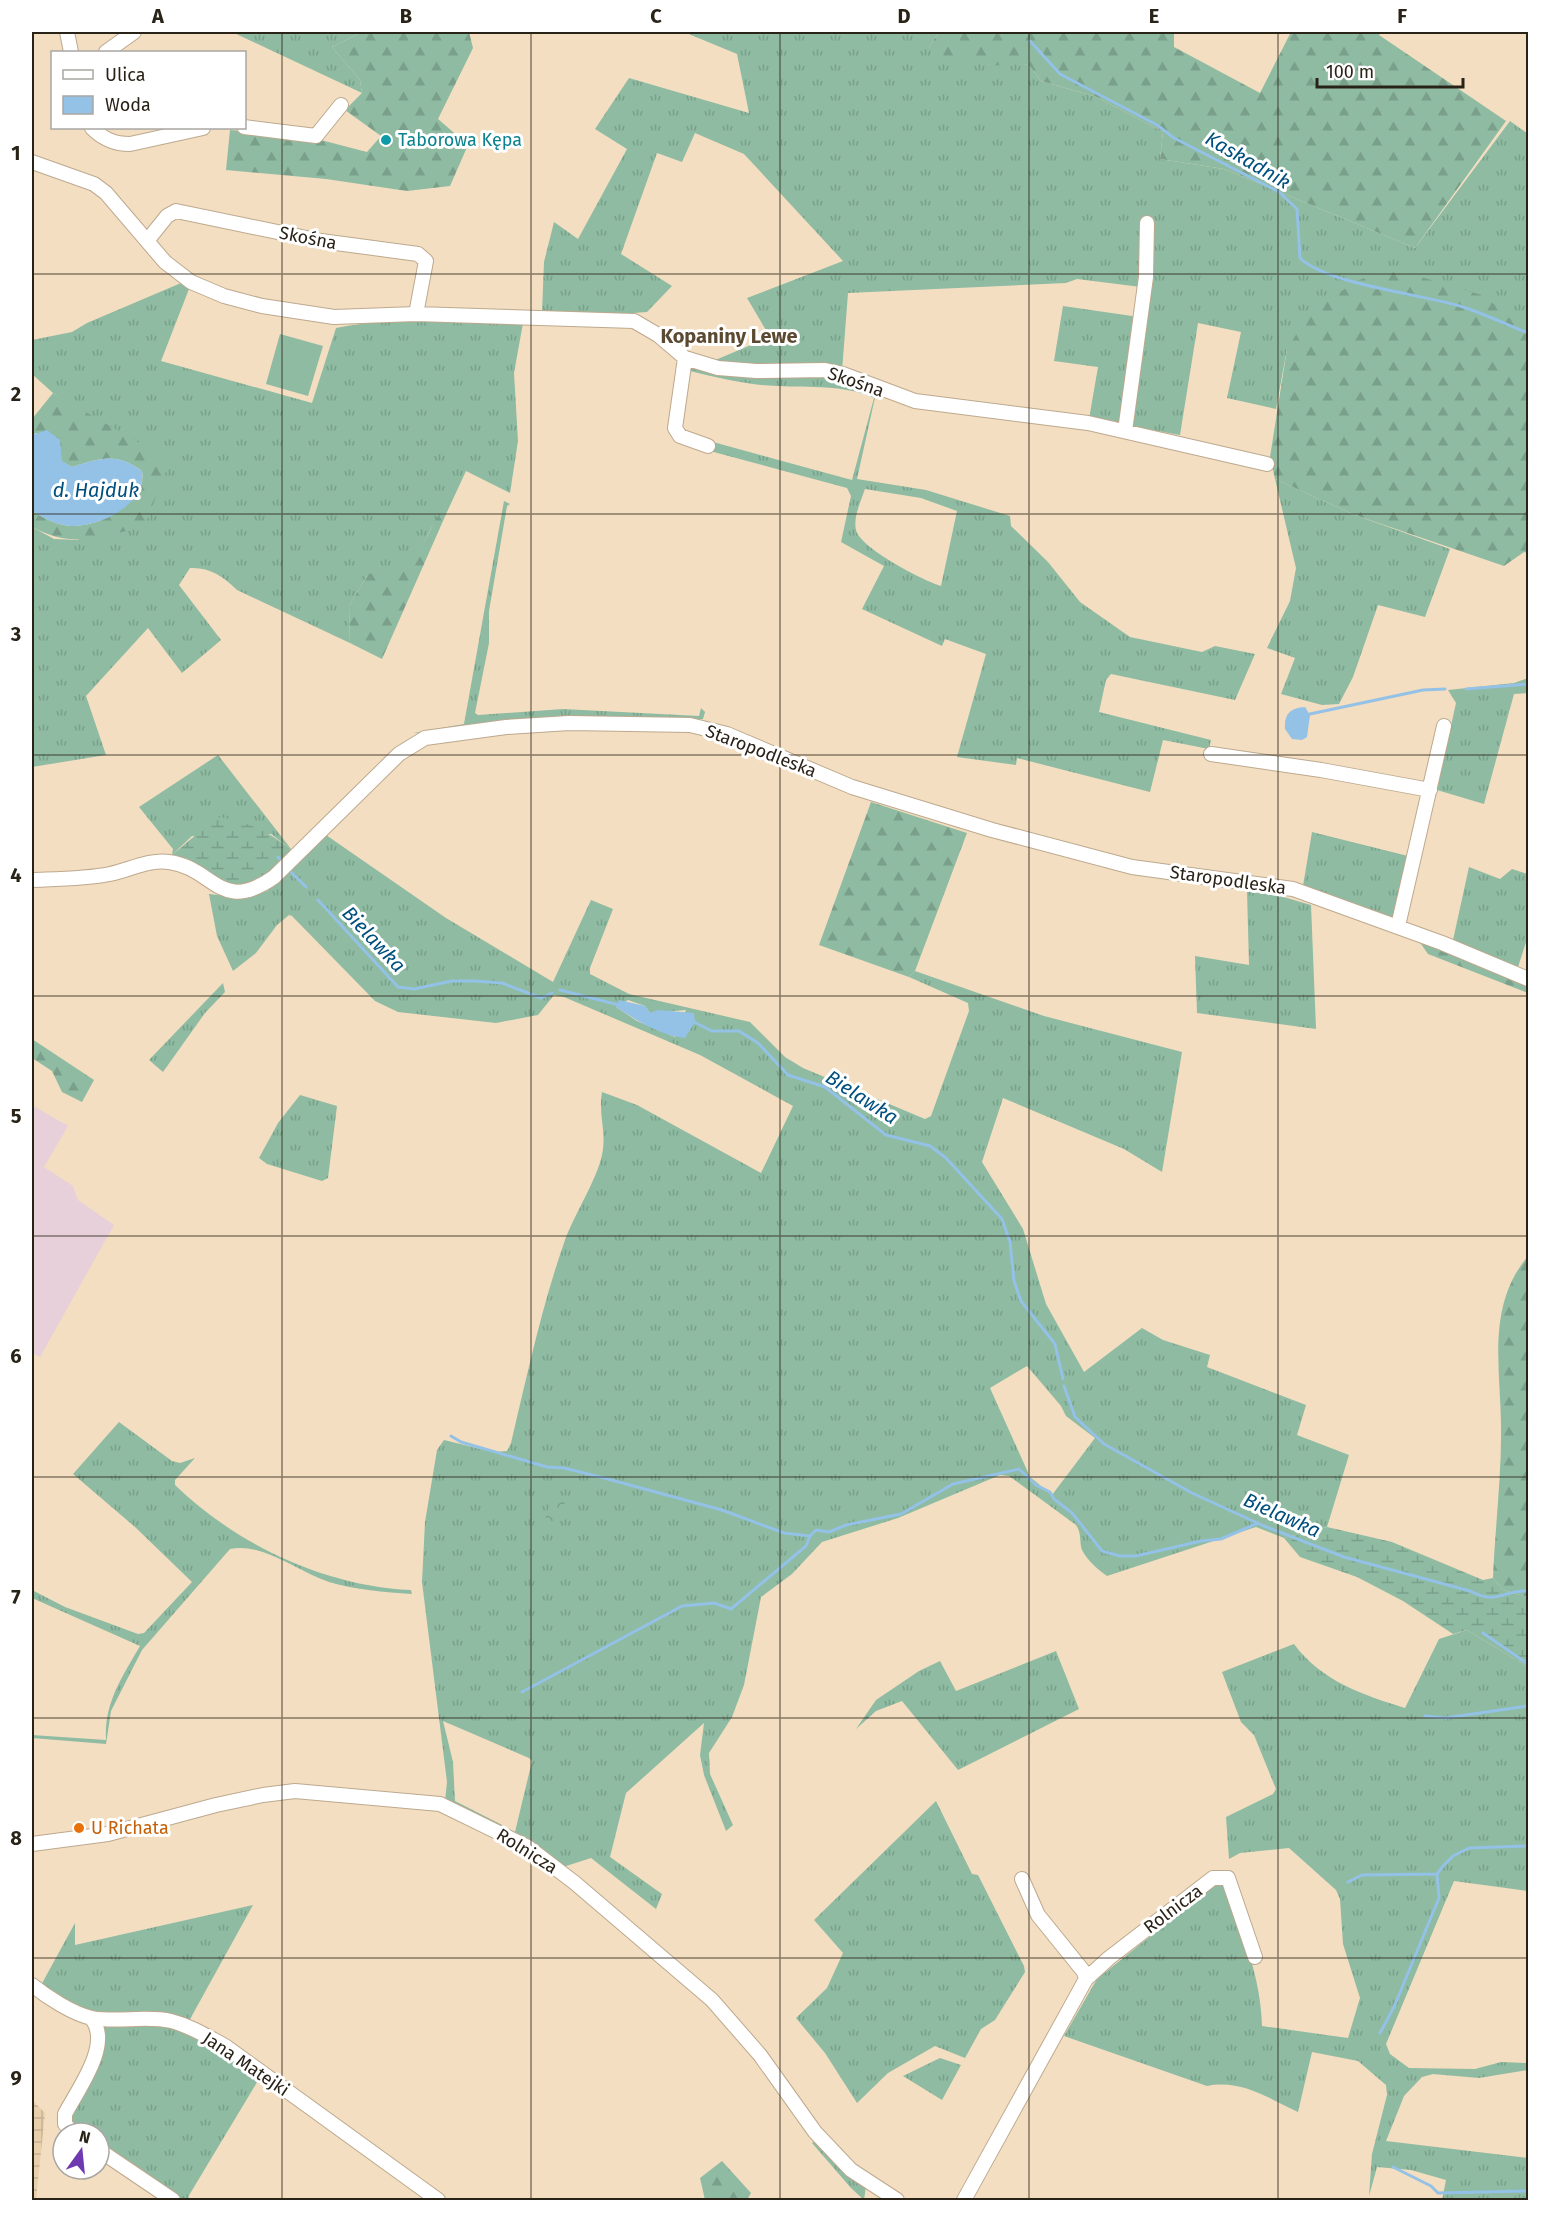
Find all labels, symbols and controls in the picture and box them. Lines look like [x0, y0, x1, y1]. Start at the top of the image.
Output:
text: A [151, 4, 165, 28]
text: B [400, 4, 412, 28]
text: C [650, 4, 662, 28]
text: D [897, 4, 911, 28]
text: E [1149, 4, 1159, 28]
text: F [1397, 4, 1407, 28]
legend [51, 51, 246, 129]
scale bar [1317, 51, 1462, 89]
text: 100 m [1326, 61, 1374, 83]
text: Ulica [105, 64, 145, 86]
text: Woda [105, 94, 151, 116]
water label: Kaskadnik [1201, 126, 1295, 194]
place label: Taborowa Kępa [398, 129, 522, 151]
marker: Taborowa Kępa [379, 133, 393, 147]
text: 1 [11, 141, 21, 165]
street label: Skośna [277, 222, 339, 254]
district label: Kopaniny Lewe [660, 324, 798, 348]
street label: Skośna [825, 362, 887, 402]
text: 2 [11, 382, 21, 406]
water label: d. Hajduk [53, 478, 139, 502]
text: 3 [10, 622, 21, 646]
street label: Staropodleska [702, 720, 820, 782]
street label: Staropodleska [1169, 861, 1287, 899]
text: 4 [10, 863, 22, 887]
water label: Bielawka [337, 901, 411, 977]
water label: Bielawka [821, 1065, 903, 1129]
text: 5 [11, 1104, 22, 1128]
text: 6 [10, 1344, 22, 1368]
water label: Bielawka [1240, 1487, 1324, 1543]
text: 7 [11, 1585, 21, 1609]
place label: U Richata [91, 1817, 169, 1839]
marker: U Richata [72, 1821, 86, 1835]
street label: Rolnicza [492, 1824, 562, 1878]
text: 8 [10, 1826, 22, 1850]
street label: Rolnicza [1139, 1880, 1207, 1938]
street label: Jana Matejki [199, 2027, 293, 2101]
text: 9 [10, 2066, 22, 2090]
north arrow [51, 2121, 111, 2181]
text: N [77, 2126, 92, 2148]

